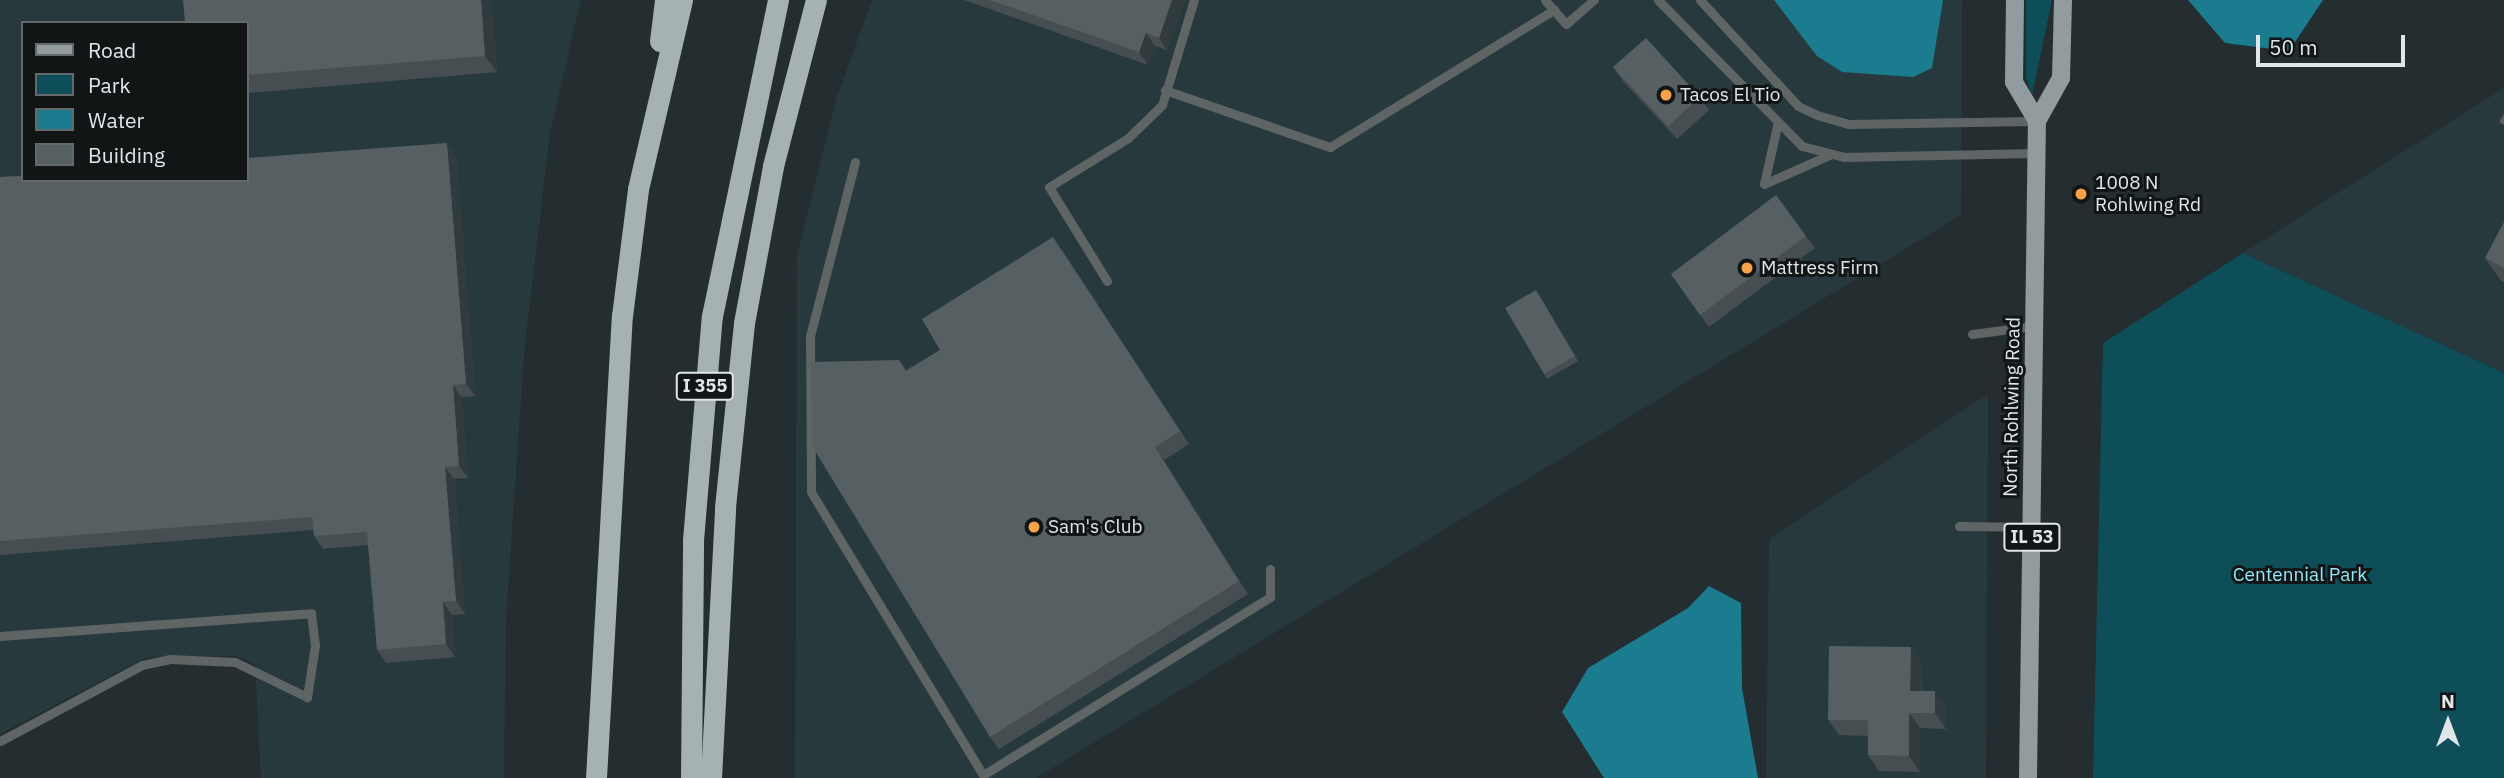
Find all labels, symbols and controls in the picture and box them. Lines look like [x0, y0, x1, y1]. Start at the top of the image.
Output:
legend [21, 21, 248, 182]
scale bar [2259, 21, 2408, 65]
text: 50 m [2269, 33, 2318, 61]
text: Road [88, 36, 136, 64]
text: Park [88, 71, 131, 99]
place label: Tacos El Tio [1680, 84, 1780, 106]
marker: Tacos El Tio [1658, 87, 1674, 103]
text: Water [88, 106, 144, 134]
text: Building [88, 141, 165, 169]
place label: 1008 N Rohlwing Rd [2095, 172, 2201, 216]
marker: 1008 N Rohlwing Rd [2073, 186, 2089, 202]
place label: Mattress Firm [1761, 257, 1879, 279]
marker: Mattress Firm [1739, 260, 1755, 276]
street label: North Rohlwing Road [1999, 317, 2025, 497]
road number: I 355 [675, 372, 735, 400]
place label: Sam's Club [1048, 516, 1143, 538]
marker: Sam's Club [1026, 519, 1042, 535]
road number: IL 53 [2002, 522, 2062, 552]
park label: Centennial Park [2233, 564, 2367, 586]
north arrow [2413, 687, 2483, 757]
text: N [2441, 689, 2455, 713]

